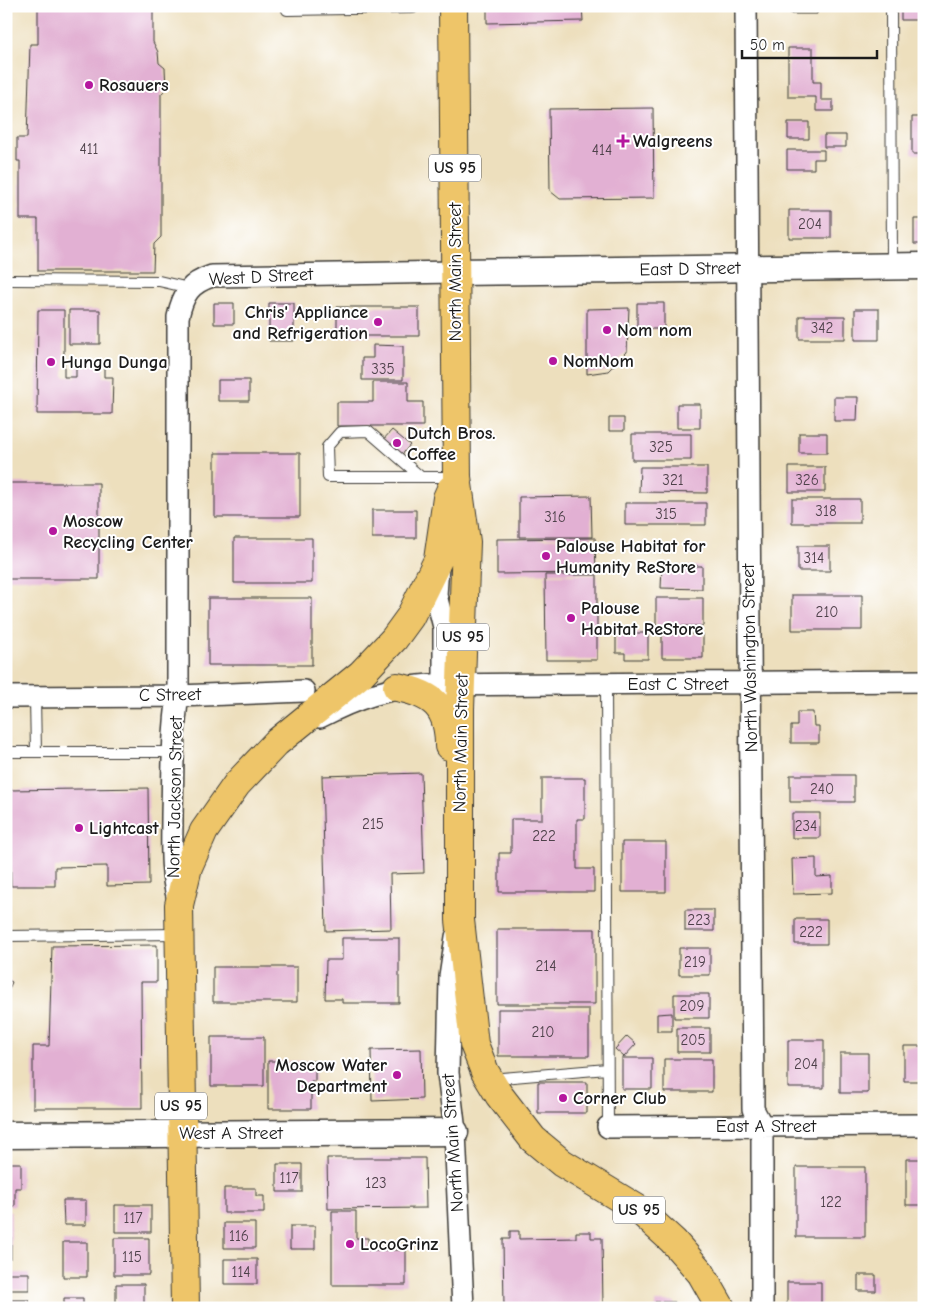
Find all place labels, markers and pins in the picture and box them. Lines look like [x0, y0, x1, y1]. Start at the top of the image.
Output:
place label: Rosauers [99, 75, 169, 96]
marker: Rosauers [83, 79, 95, 91]
place label: Walgreens [633, 131, 713, 152]
marker: Walgreens [617, 135, 629, 147]
place label: Chris' Appliance and Refrigeration [233, 302, 368, 344]
marker: Chris' Appliance and Refrigeration [372, 316, 384, 328]
place label: Nom nom [617, 320, 692, 341]
marker: Nom nom [601, 324, 613, 336]
place label: NomNom [563, 351, 634, 372]
place label: Hunga Dunga [61, 352, 168, 373]
marker: NomNom [547, 355, 559, 367]
marker: Hunga Dunga [45, 356, 57, 368]
place label: Dutch Bros. Coffee [407, 423, 496, 465]
marker: Dutch Bros. Coffee [391, 437, 403, 449]
place label: Moscow Recycling Center [63, 511, 194, 553]
marker: Moscow Recycling Center [47, 525, 59, 537]
place label: Palouse Habitat for Humanity ReStore [556, 536, 706, 578]
marker: Palouse Habitat for Humanity ReStore [540, 550, 552, 562]
place label: Palouse Habitat ReStore [581, 598, 703, 640]
marker: Palouse Habitat ReStore [565, 612, 577, 624]
place label: Lightcast [89, 818, 160, 839]
marker: Lightcast [73, 822, 85, 834]
place label: Moscow Water Department [275, 1055, 388, 1097]
marker: Moscow Water Department [391, 1069, 403, 1081]
place label: Corner Club [573, 1088, 667, 1109]
marker: Corner Club [557, 1092, 569, 1104]
place label: LocoGrinz [360, 1234, 438, 1255]
marker: LocoGrinz [344, 1238, 356, 1250]

